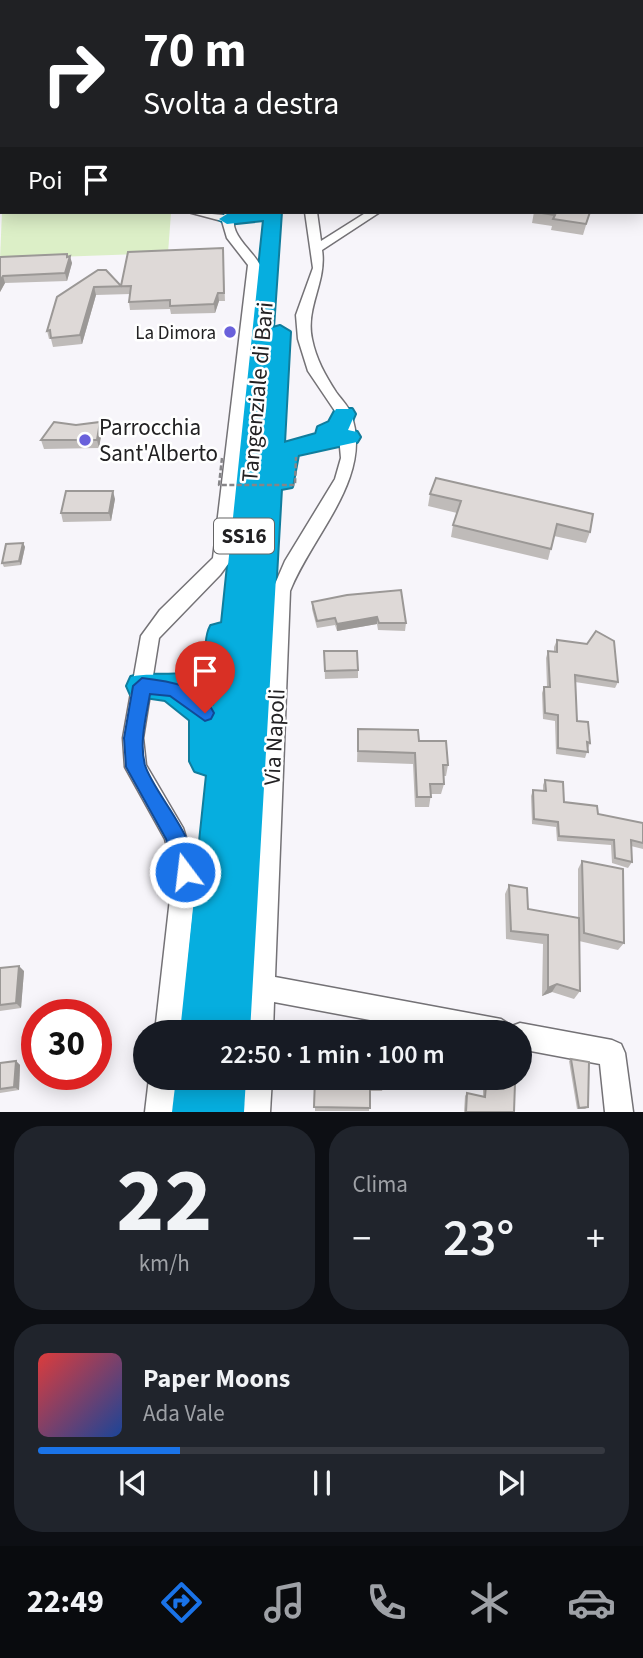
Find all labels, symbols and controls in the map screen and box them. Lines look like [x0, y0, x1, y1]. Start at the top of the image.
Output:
text: 70 m [143, 16, 247, 86]
icon: right [28, 28, 119, 119]
text: Svolta a destra [143, 81, 339, 127]
icon: arrive [77, 161, 115, 199]
text: Poi [28, 162, 63, 199]
street label: Tangenziale di Bari [233, 301, 282, 484]
place label: La Dimora [135, 320, 216, 347]
marker: La Dimora [222, 324, 238, 340]
place label: Parrocchia Sant'Alberto [99, 411, 218, 470]
marker: Parrocchia Sant'Alberto [77, 432, 93, 448]
road number: SS16 [214, 518, 274, 554]
pin [175, 641, 235, 713]
icon: arrive [186, 652, 224, 690]
street label: Via Napoli [255, 688, 294, 786]
position arrow [148, 835, 222, 909]
speed limit sign: 30 [21, 999, 112, 1090]
text: 22:50 · 1 min · 100 m [220, 1036, 445, 1073]
text: 22 [116, 1137, 212, 1266]
text: Clima [353, 1168, 408, 1201]
text: 23° [443, 1202, 514, 1276]
text: − [353, 1212, 371, 1266]
text: + [586, 1212, 605, 1266]
text: km/h [139, 1247, 190, 1280]
text: Paper Moons [143, 1360, 290, 1397]
text: Ada Vale [143, 1397, 225, 1430]
icon: previous [114, 1464, 152, 1502]
icon: pause [303, 1464, 341, 1502]
icon: next [492, 1464, 530, 1502]
icon: directions [157, 1578, 206, 1627]
icon: music [260, 1578, 309, 1627]
icon: phone [362, 1578, 411, 1627]
icon: climate [465, 1578, 514, 1627]
icon: car [567, 1578, 616, 1627]
text: 22:49 [27, 1579, 104, 1625]

